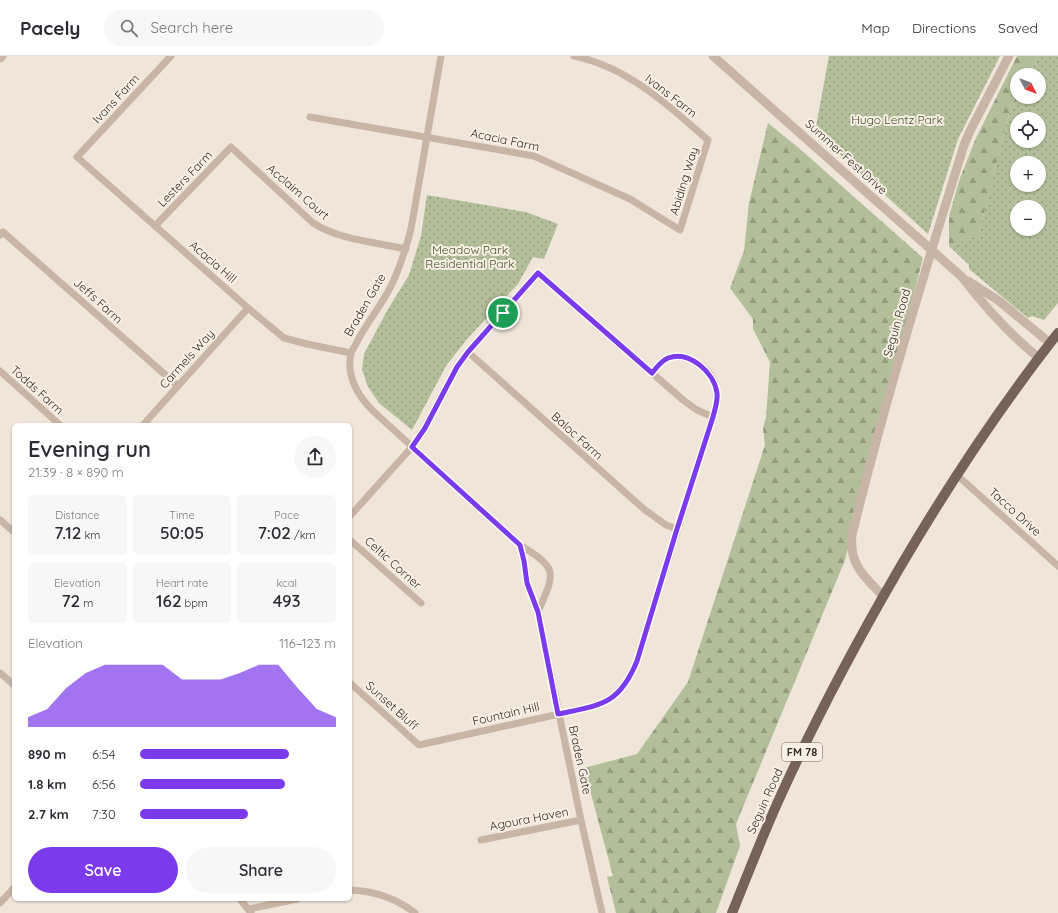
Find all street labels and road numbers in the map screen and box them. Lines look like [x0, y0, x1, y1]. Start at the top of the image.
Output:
street label: Ivans Farm [89, 71, 142, 126]
street label: Ivans Farm [642, 71, 700, 121]
street label: Summer Fest Drive [802, 116, 891, 198]
street label: Acacia Farm [469, 125, 541, 154]
street label: Abiding Way [666, 145, 701, 217]
street label: Lesters Farm [154, 147, 215, 210]
street label: Acclaim Court [264, 160, 333, 223]
street label: Acacia Hill [187, 237, 240, 286]
street label: Braden Gate [340, 270, 389, 339]
street label: Jeffs Farm [71, 275, 126, 327]
street label: Seguin Road [880, 287, 913, 359]
street label: Carmels Way [156, 326, 217, 391]
street label: Todds Farm [8, 362, 67, 417]
street label: Baloc Farm [549, 409, 606, 463]
street label: Tacco Drive [986, 484, 1045, 539]
street label: Celtic Corner [362, 533, 425, 592]
street label: Sunset Bluff [363, 678, 422, 734]
street label: Fountain Hill [471, 699, 541, 729]
street label: Braden Gate [566, 724, 595, 796]
road number: FM 78 [782, 743, 822, 761]
street label: Seguin Road [743, 766, 786, 836]
street label: Agoura Haven [488, 804, 570, 833]

